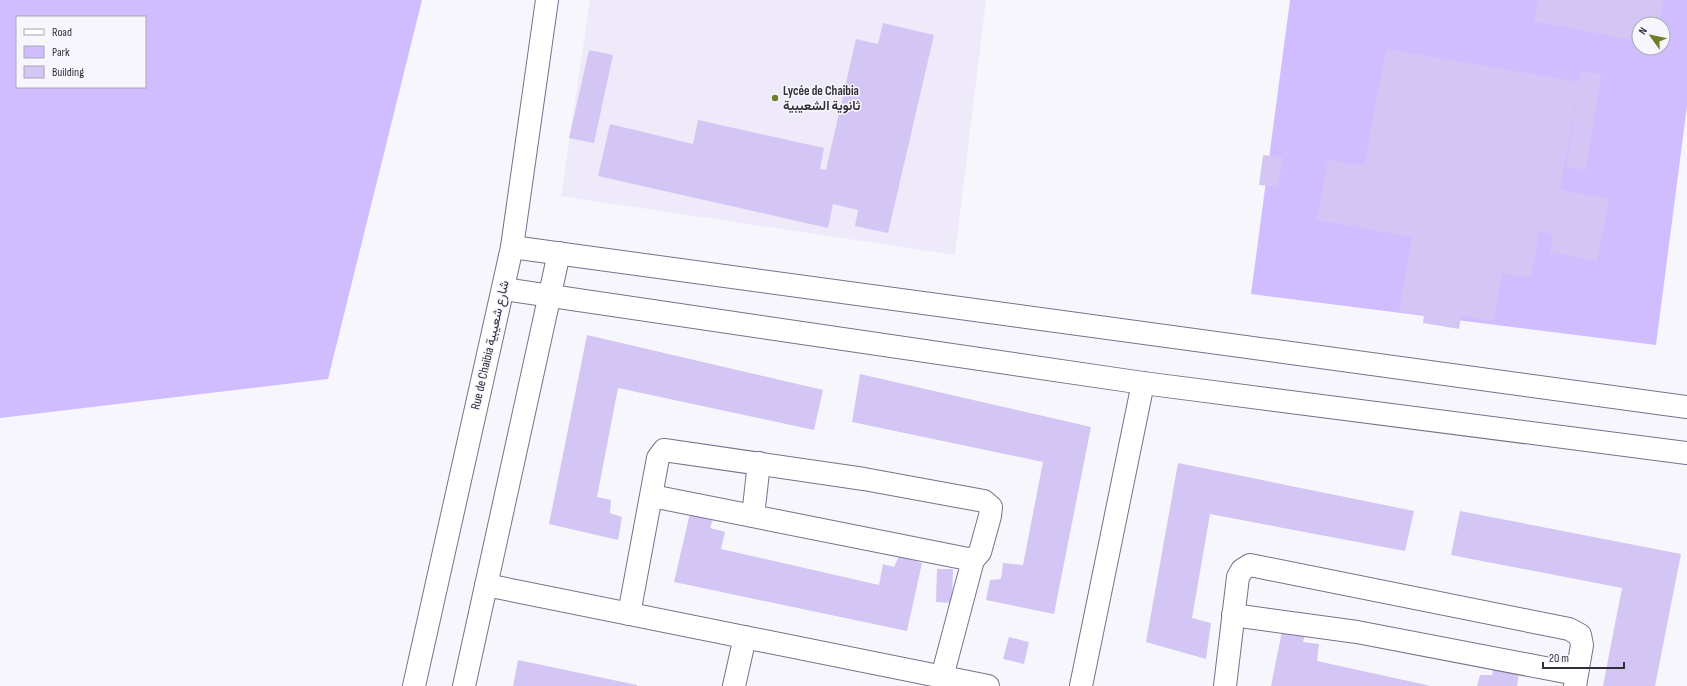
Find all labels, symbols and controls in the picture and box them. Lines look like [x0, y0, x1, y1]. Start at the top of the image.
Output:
legend [16, 16, 146, 88]
north arrow [1631, 16, 1671, 56]
text: Road [52, 25, 72, 40]
text: N [1636, 25, 1650, 37]
text: Park [52, 45, 70, 60]
text: Building [52, 65, 84, 80]
place label: Lycée de Chaibia ثانوية الشعيبية [783, 83, 861, 114]
marker: Lycée de Chaibia ثانوية الشعيبية [770, 93, 780, 103]
street label: Rue de Chaibia شارع شعيبية [467, 279, 514, 411]
scale bar [1543, 644, 1624, 670]
text: 20 m [1549, 651, 1569, 666]

